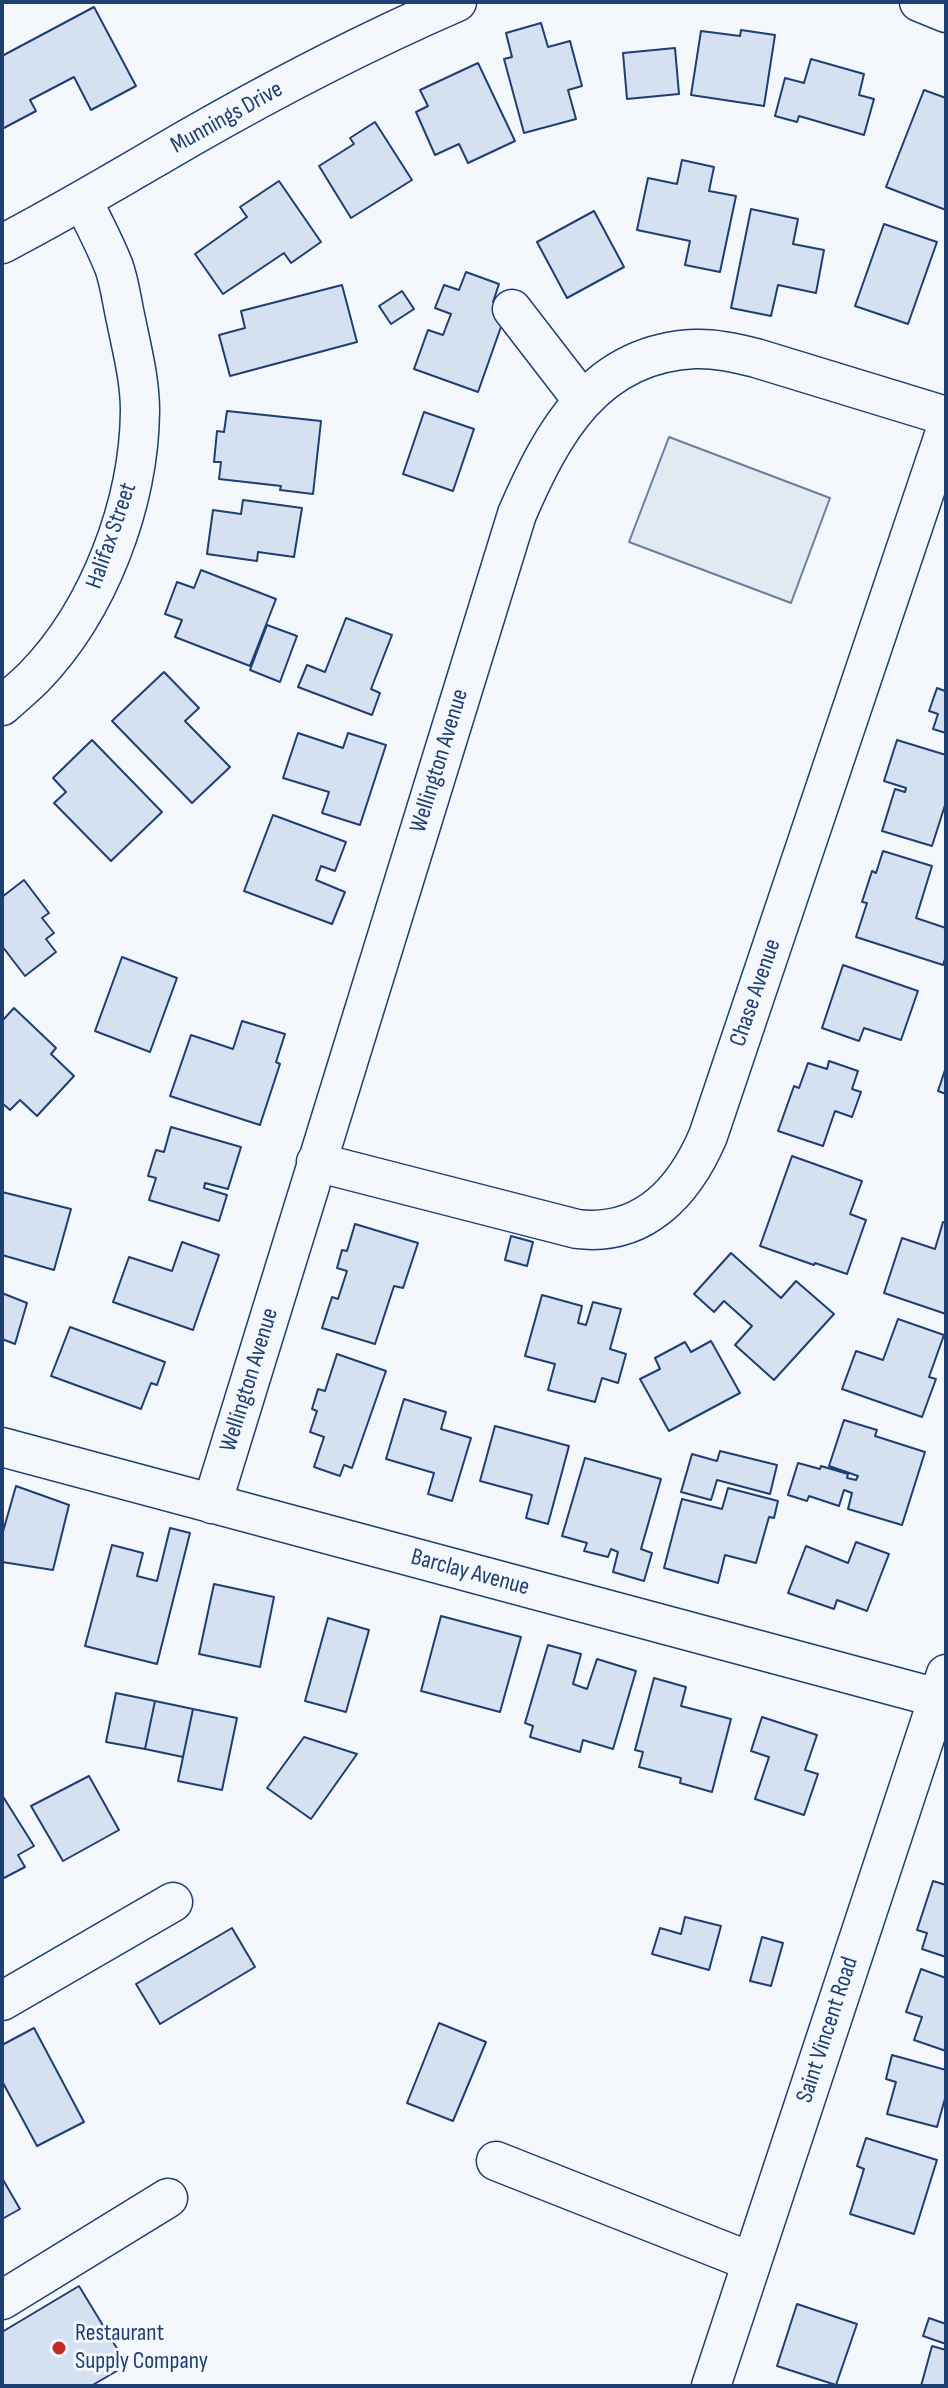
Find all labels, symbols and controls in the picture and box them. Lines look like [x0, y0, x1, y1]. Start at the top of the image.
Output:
street label: Munnings Drive [166, 75, 288, 161]
street label: Halifax Street [80, 479, 144, 593]
street label: Wellington Avenue [405, 686, 475, 836]
street label: Chase Avenue [724, 935, 788, 1051]
street label: Wellington Avenue [215, 1305, 285, 1455]
street label: Barclay Avenue [408, 1543, 532, 1603]
street label: Saint Vincent Road [791, 1953, 865, 2107]
place label: Restaurant Supply Company [75, 2320, 208, 2376]
marker: Restaurant Supply Company [50, 2339, 68, 2357]

